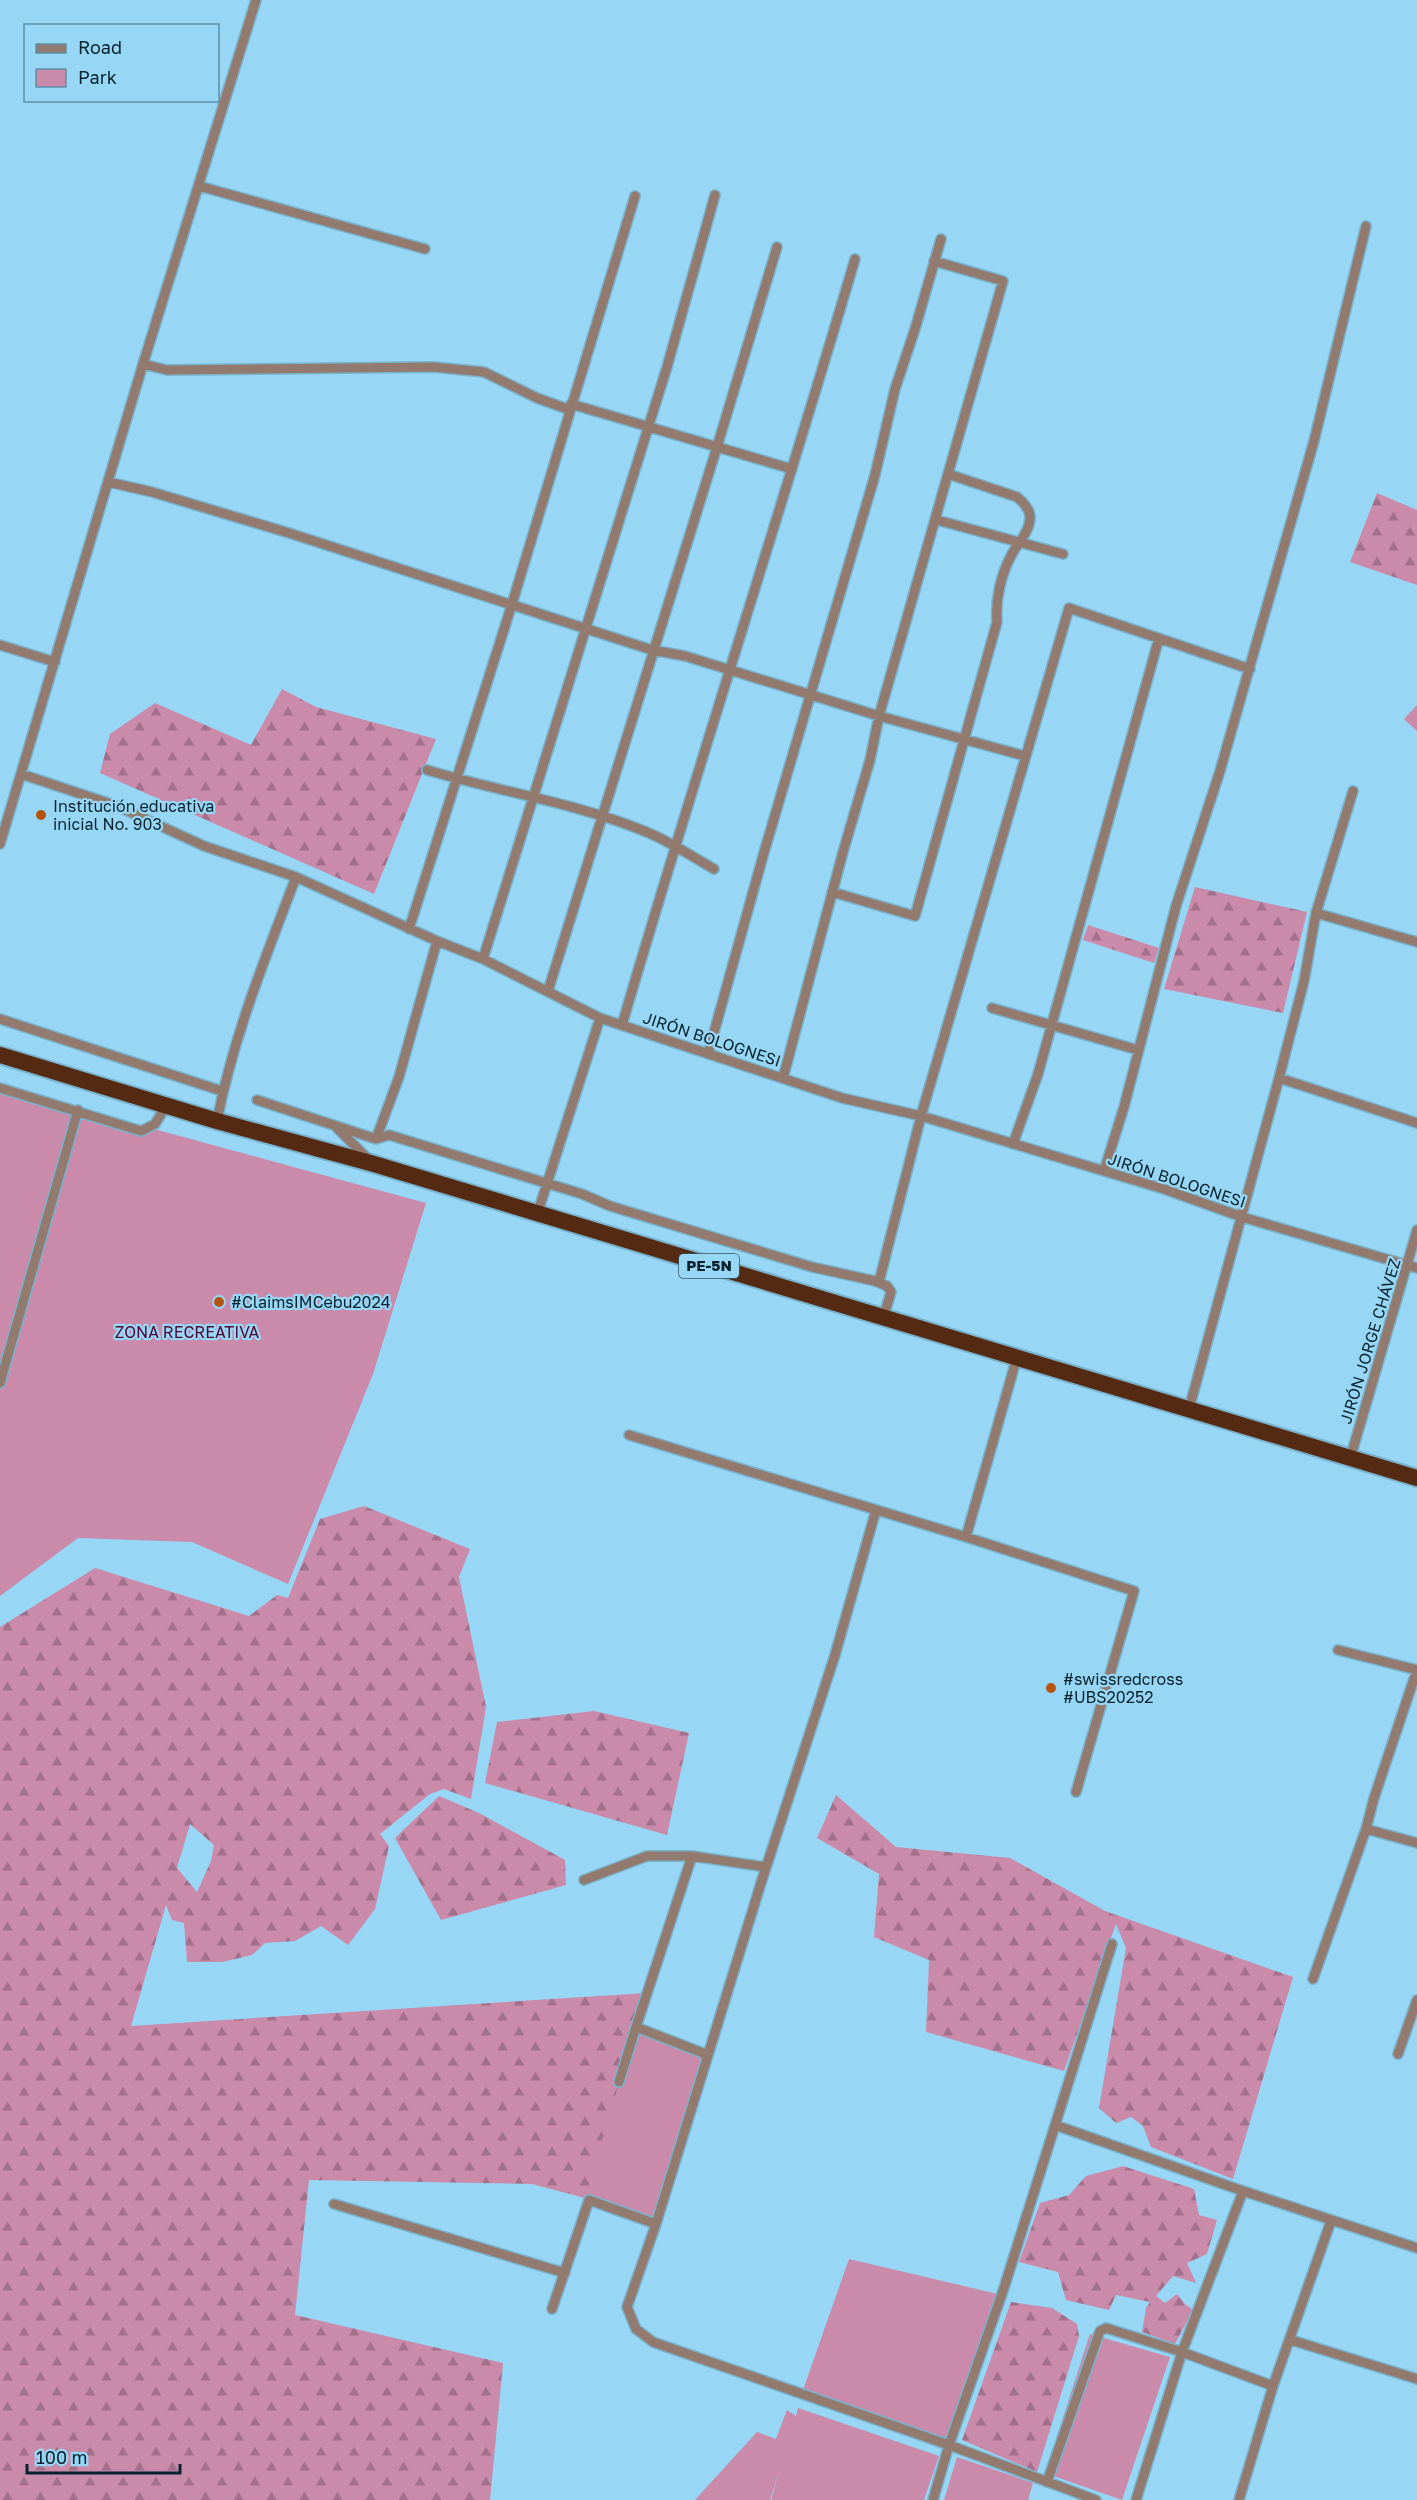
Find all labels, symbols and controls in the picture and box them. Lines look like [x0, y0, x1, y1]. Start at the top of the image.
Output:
legend [24, 24, 219, 102]
text: Road [78, 36, 122, 58]
text: Park [78, 66, 117, 88]
place label: Institución educativa inicial No. 903 [53, 796, 214, 834]
marker: Institución educativa inicial No. 903 [34, 808, 48, 822]
street label: JIRÓN BOLOGNESI [640, 1007, 784, 1071]
street label: JIRÓN BOLOGNESI [1105, 1148, 1249, 1212]
road number: PE-5N [679, 1254, 739, 1278]
street label: JIRÓN JORGE CHÁVEZ [1335, 1256, 1405, 1426]
place label: #ClaimsIMCebu2024 [231, 1292, 391, 1312]
marker: #ClaimsIMCebu2024 [212, 1295, 226, 1309]
park label: ZONA RECREATIVA [115, 1322, 260, 1342]
place label: #swissredcross #UBS20252 [1063, 1669, 1183, 1707]
marker: #swissredcross #UBS20252 [1044, 1681, 1058, 1695]
scale bar [27, 2437, 180, 2475]
text: 100 m [36, 2446, 87, 2468]

